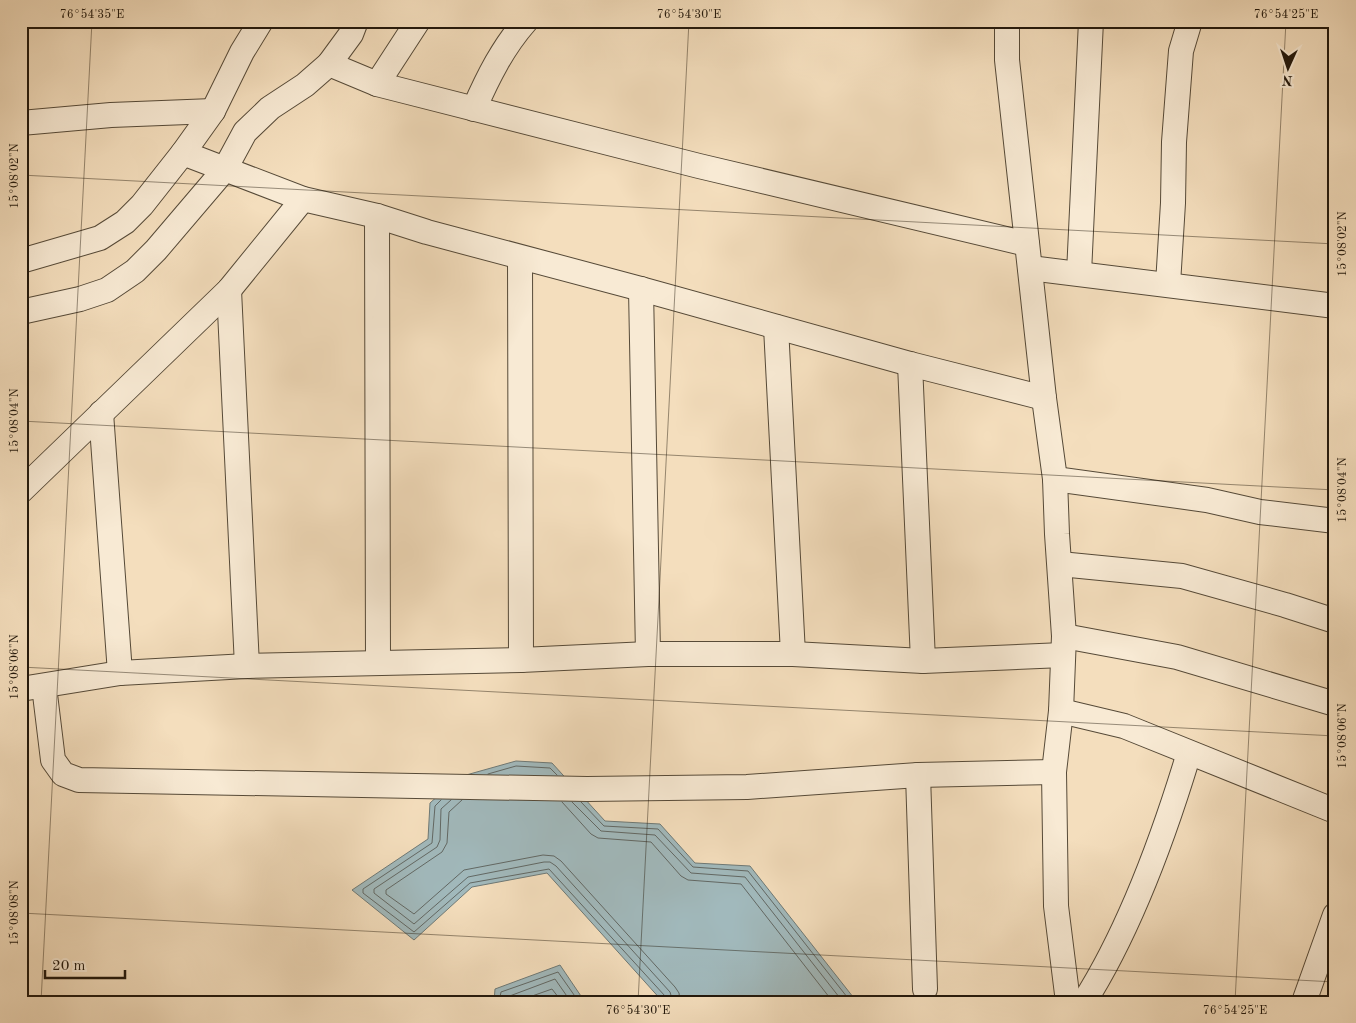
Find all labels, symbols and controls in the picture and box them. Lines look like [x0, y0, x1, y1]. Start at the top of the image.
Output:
text: 76°54'35"E [60, 8, 124, 21]
text: 76°54'30"E [657, 8, 721, 21]
text: 76°54'25"E [1254, 8, 1318, 21]
north arrow [1264, 42, 1314, 92]
text: N [1281, 73, 1293, 87]
text: 15°08'02"N [8, 143, 21, 209]
text: 15°08'02"N [1336, 211, 1349, 277]
text: 15°08'04"N [8, 388, 21, 454]
text: 15°08'04"N [1336, 457, 1349, 523]
text: 15°08'06"N [8, 634, 21, 700]
text: 15°08'06"N [1336, 703, 1349, 769]
text: 15°08'08"N [8, 880, 21, 946]
scale bar [45, 948, 125, 980]
text: 20 m [52, 959, 86, 974]
text: 76°54'30"E [606, 1004, 670, 1017]
text: 76°54'25"E [1203, 1004, 1267, 1017]

